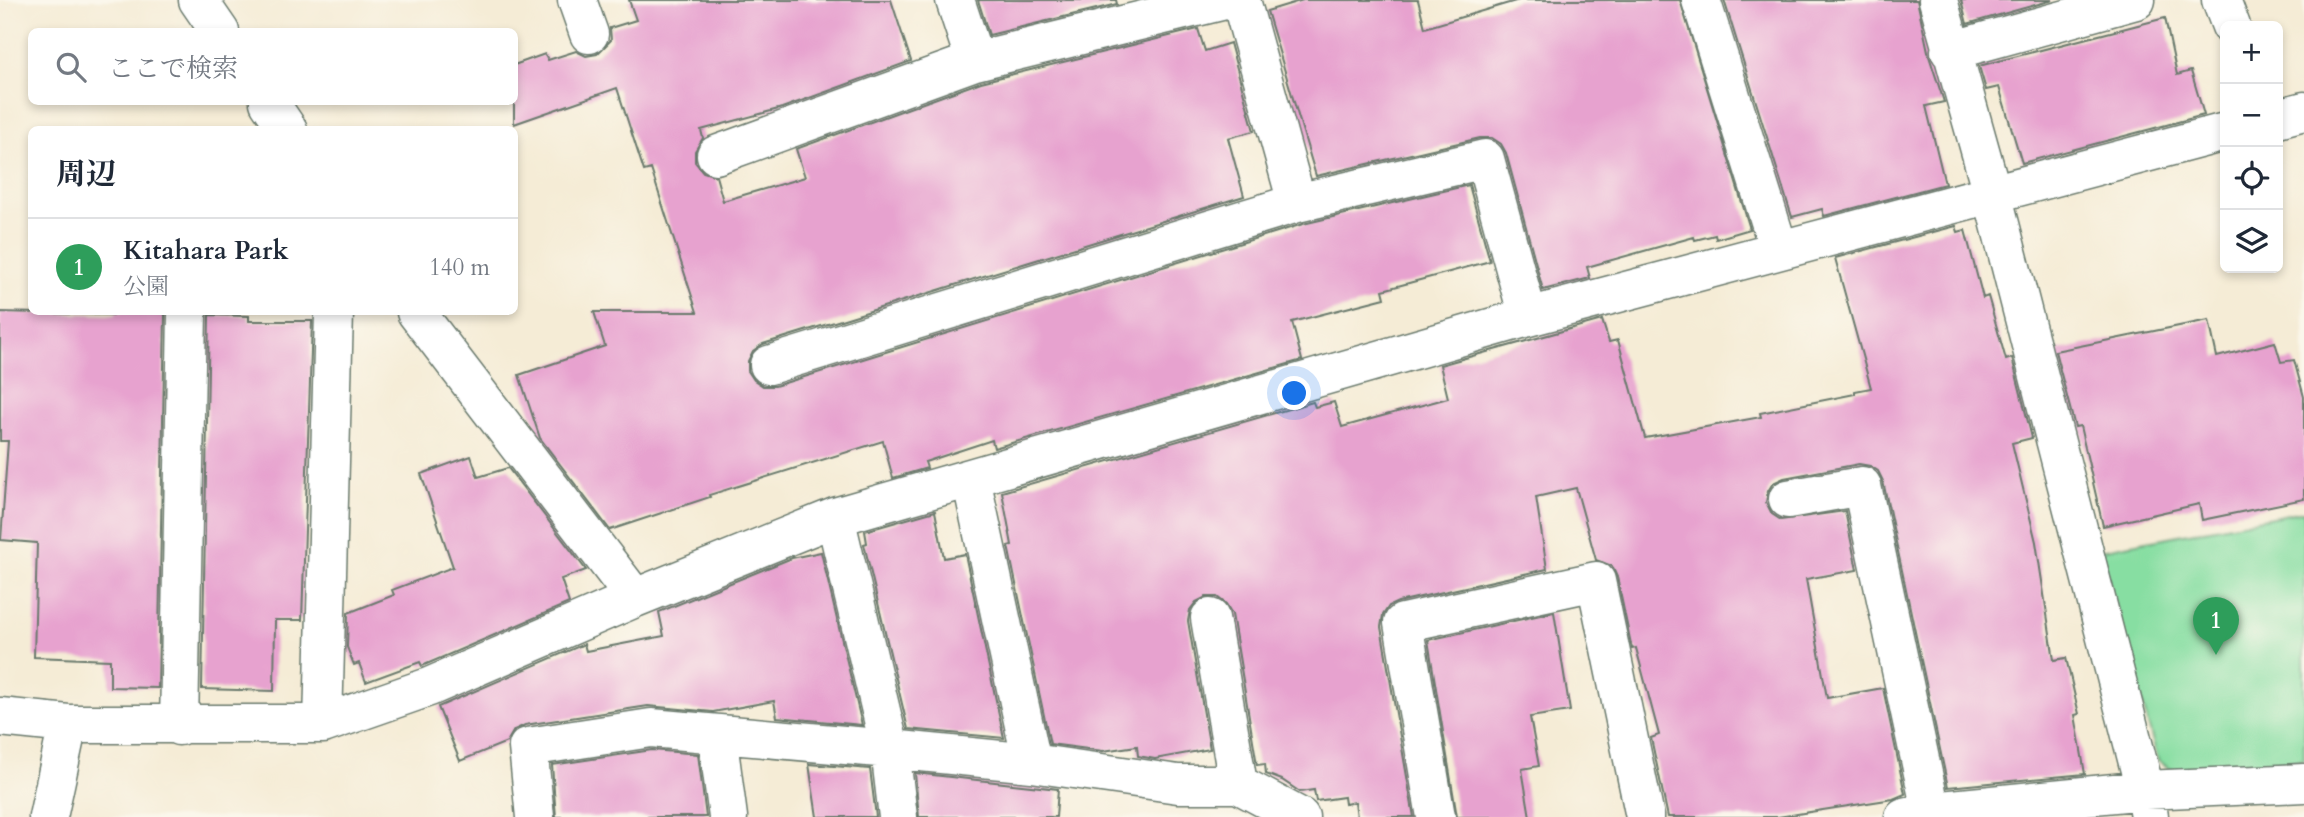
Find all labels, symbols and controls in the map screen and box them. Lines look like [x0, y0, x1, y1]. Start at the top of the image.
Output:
map controls [2220, 21, 2283, 273]
button: + [2220, 21, 2283, 84]
search box [28, 28, 518, 105]
icon: search [52, 48, 90, 86]
text: ここで検索 [108, 51, 238, 86]
button: − [2220, 84, 2283, 147]
button: locate [2220, 147, 2283, 210]
text: 周辺 [56, 154, 116, 195]
button: layers [2220, 210, 2283, 273]
text: Kitahara Park [123, 233, 289, 268]
text: 1 [73, 252, 85, 283]
text: 140 m [429, 252, 490, 283]
text: 公園 [123, 271, 169, 302]
your location [1277, 376, 1311, 410]
pin: 1 [2193, 597, 2239, 655]

